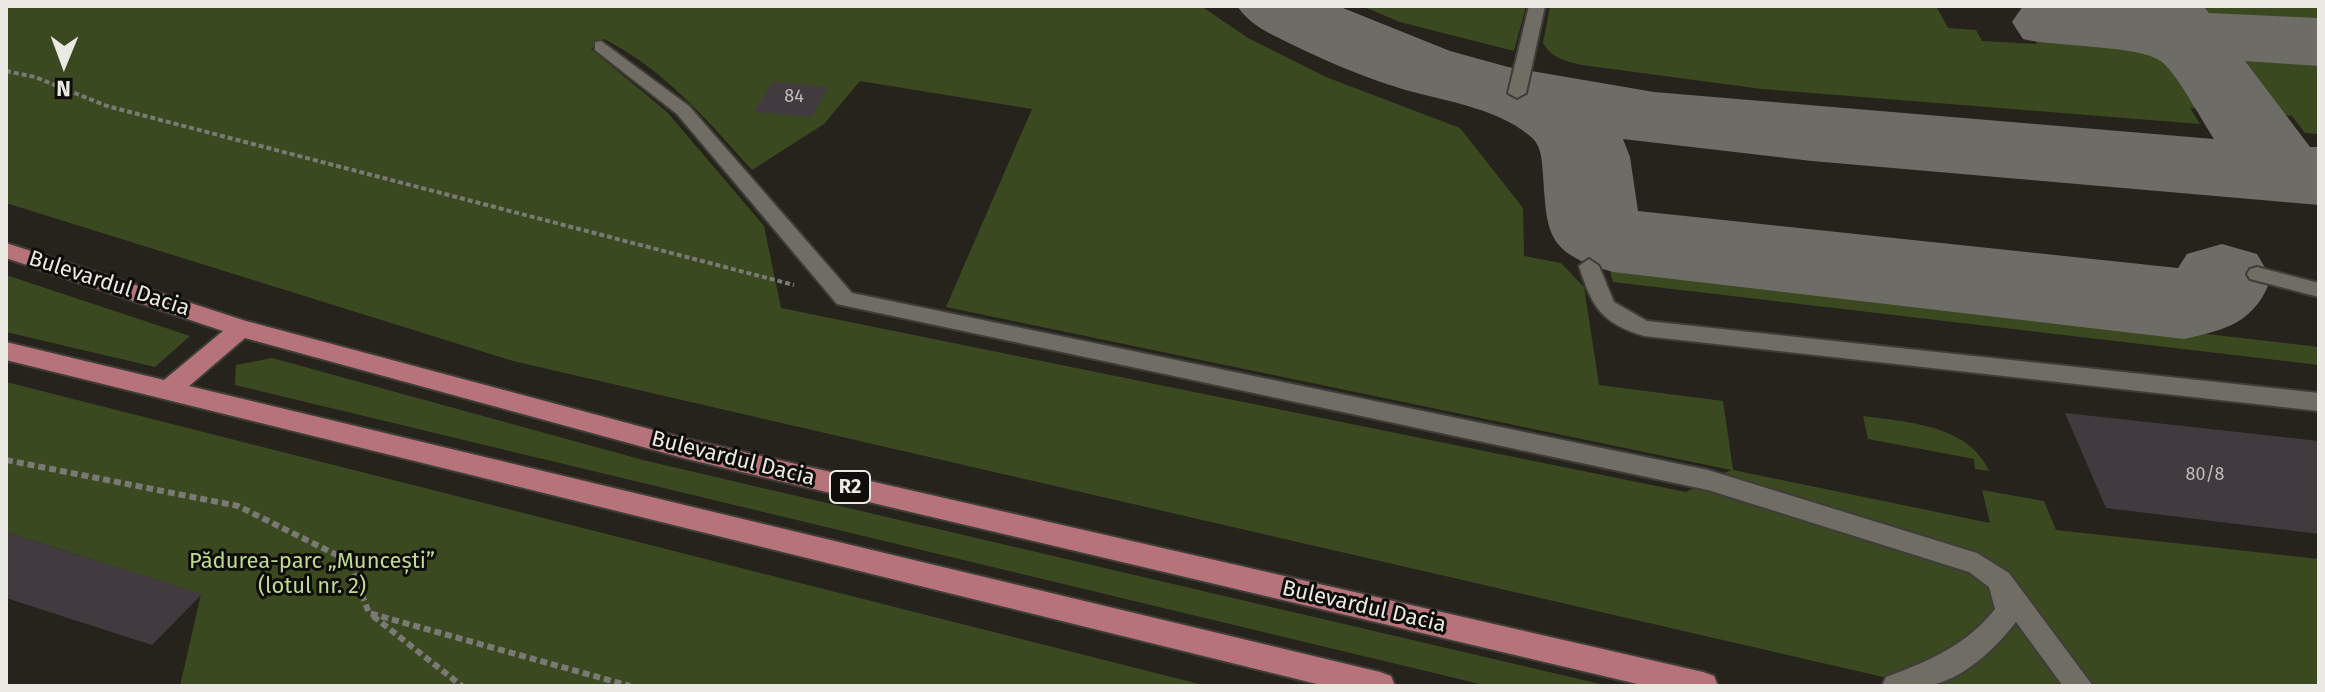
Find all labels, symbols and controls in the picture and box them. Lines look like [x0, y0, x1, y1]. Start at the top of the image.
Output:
north arrow [24, 24, 104, 104]
text: N [56, 75, 71, 102]
house number: 84 [784, 86, 804, 108]
street label: Bulevardul Dacia [25, 246, 193, 322]
street label: Bulevardul Dacia [649, 426, 817, 492]
house number: 80/8 [2186, 464, 2224, 486]
road number: R2 [830, 471, 870, 503]
park label: Pădurea-parc „Muncești” (lotul nr. 2) [189, 549, 435, 600]
street label: Bulevardul Dacia [1279, 575, 1449, 639]

